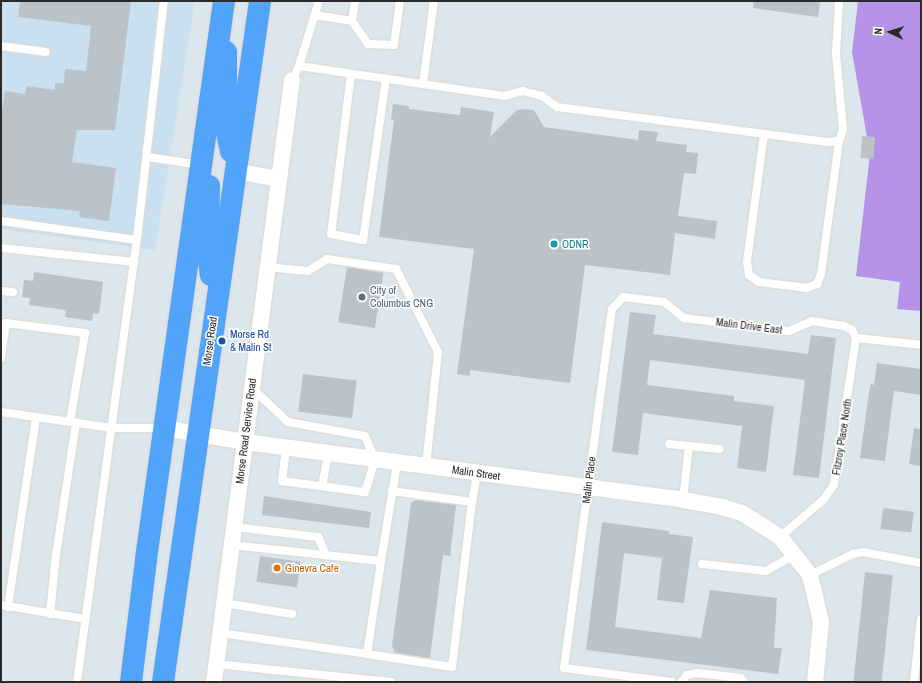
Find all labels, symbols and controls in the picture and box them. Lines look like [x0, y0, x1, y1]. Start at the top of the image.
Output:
north arrow [870, 12, 910, 52]
text: N [871, 27, 885, 35]
place label: ODNR [562, 237, 589, 251]
marker: ODNR [549, 239, 559, 249]
place label: City of Columbus CNG [370, 284, 433, 310]
marker: City of Columbus CNG [357, 292, 367, 302]
street label: Malin Drive East [715, 315, 783, 337]
street label: Morse Road [200, 316, 220, 366]
place label: Morse Rd & Malin St [230, 328, 272, 354]
marker: Morse Rd & Malin St [217, 336, 227, 346]
street label: Morse Road Service Road [233, 377, 259, 485]
street label: Fitzroy Place North [829, 398, 855, 476]
street label: Malin Place [580, 456, 598, 504]
street label: Malin Street [451, 463, 501, 483]
place label: Ginevra Cafe [285, 561, 339, 575]
marker: Ginevra Cafe [272, 563, 282, 573]

